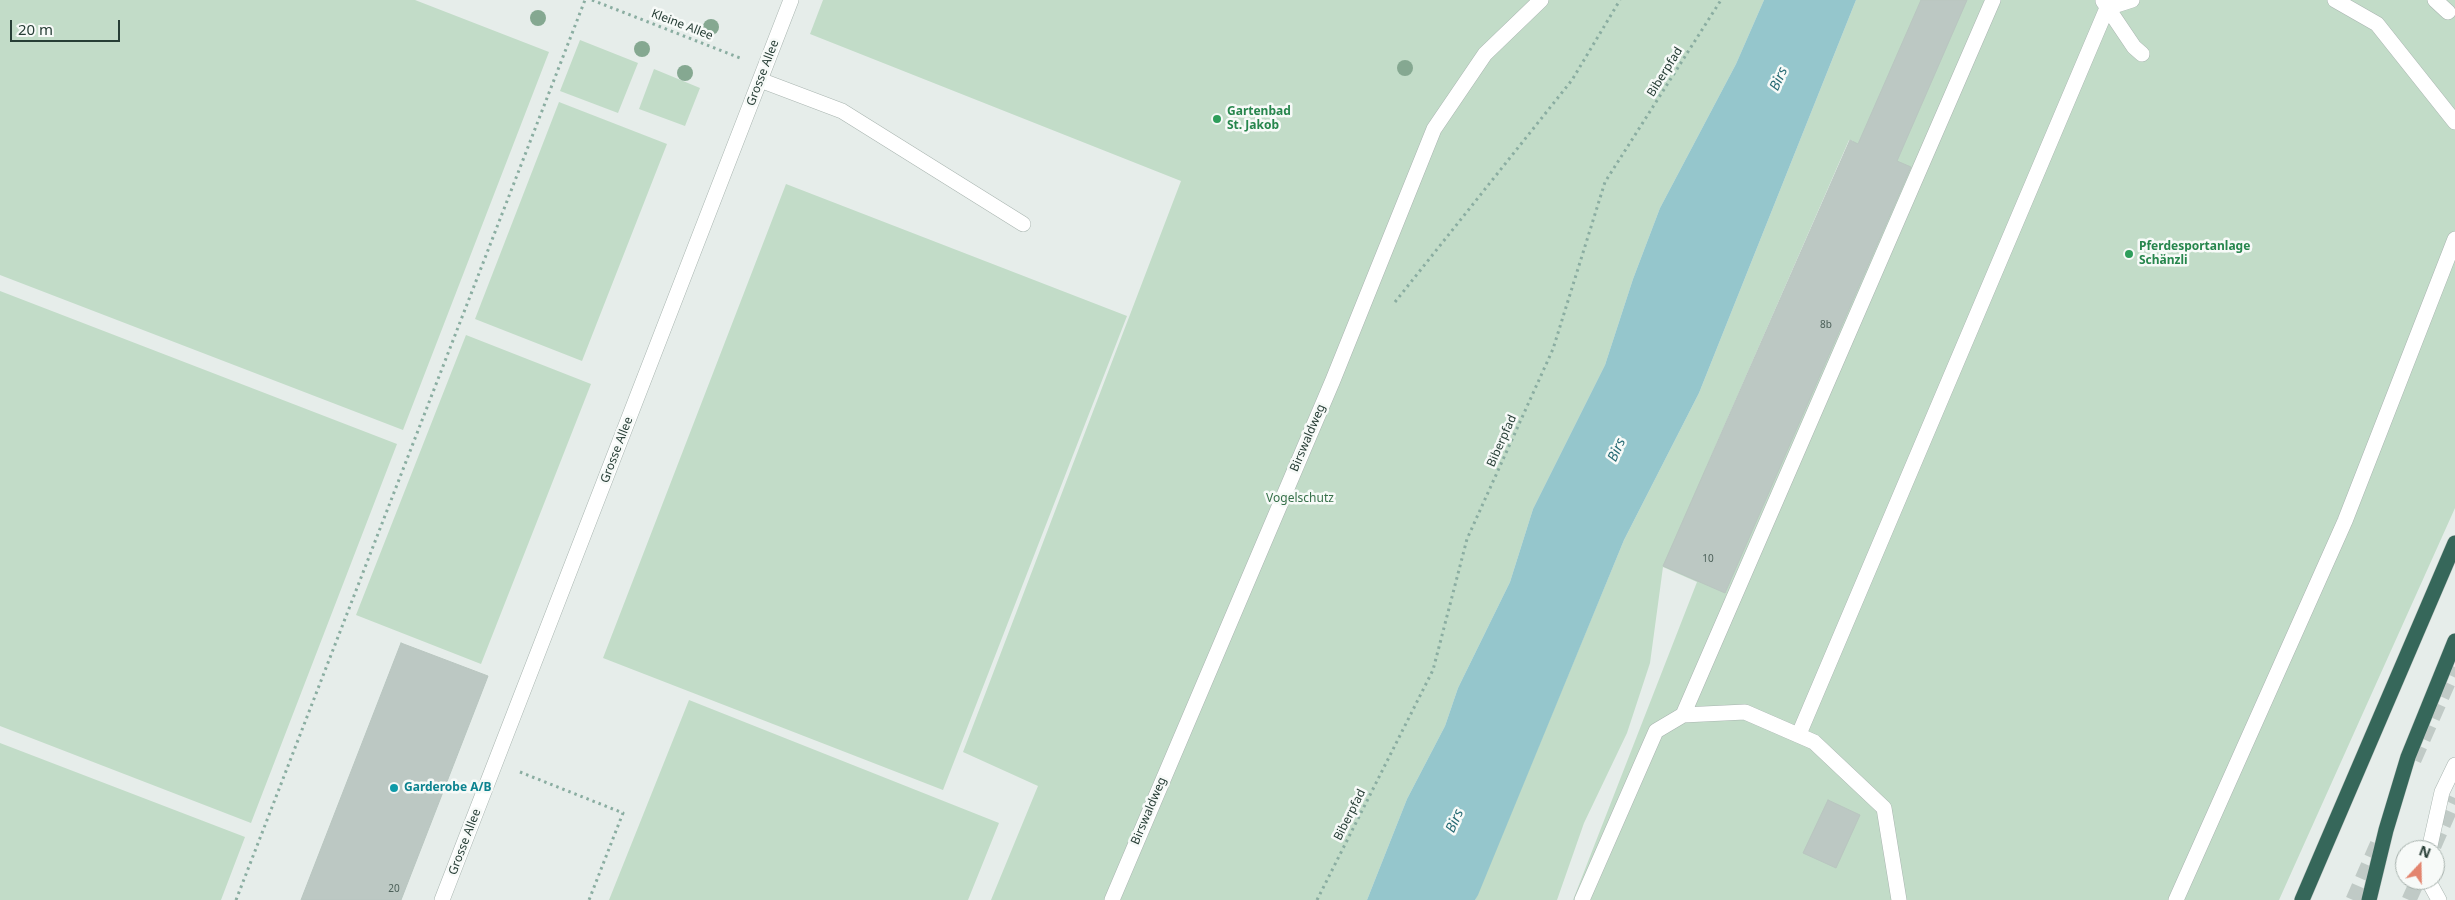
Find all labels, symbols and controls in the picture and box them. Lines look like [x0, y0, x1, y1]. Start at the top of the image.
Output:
street label: Kleine Allee [649, 7, 715, 43]
scale bar [12, 10, 122, 42]
text: 20 m [18, 19, 53, 39]
street label: Grosse Allee [744, 38, 782, 108]
street label: Biberpfad [1644, 45, 1686, 99]
water label: Birs [1767, 65, 1791, 93]
place label: Gartenbad St. Jakob [1227, 105, 1291, 133]
marker: Gartenbad St. Jakob [1211, 113, 1223, 125]
place label: Pferdesportanlage Schänzli [2139, 240, 2250, 268]
marker: Pferdesportanlage Schänzli [2123, 248, 2135, 260]
house number: 8b [1820, 319, 1832, 331]
street label: Birswaldweg [1287, 402, 1329, 474]
street label: Biberpfad [1484, 413, 1520, 469]
street label: Grosse Allee [598, 415, 636, 485]
water label: Birs [1605, 436, 1629, 464]
park label: Vogelschutz [1266, 492, 1334, 506]
house number: 10 [1702, 553, 1714, 565]
street label: Birswaldweg [1128, 775, 1170, 847]
place label: Garderobe A/B [404, 781, 492, 795]
marker: Garderobe A/B [388, 782, 400, 794]
street label: Biberpfad [1331, 787, 1369, 843]
street label: Grosse Allee [446, 807, 484, 877]
water label: Birs [1443, 807, 1467, 835]
north arrow [2395, 840, 2445, 890]
text: N [2416, 841, 2434, 862]
house number: 20 [388, 883, 400, 895]

